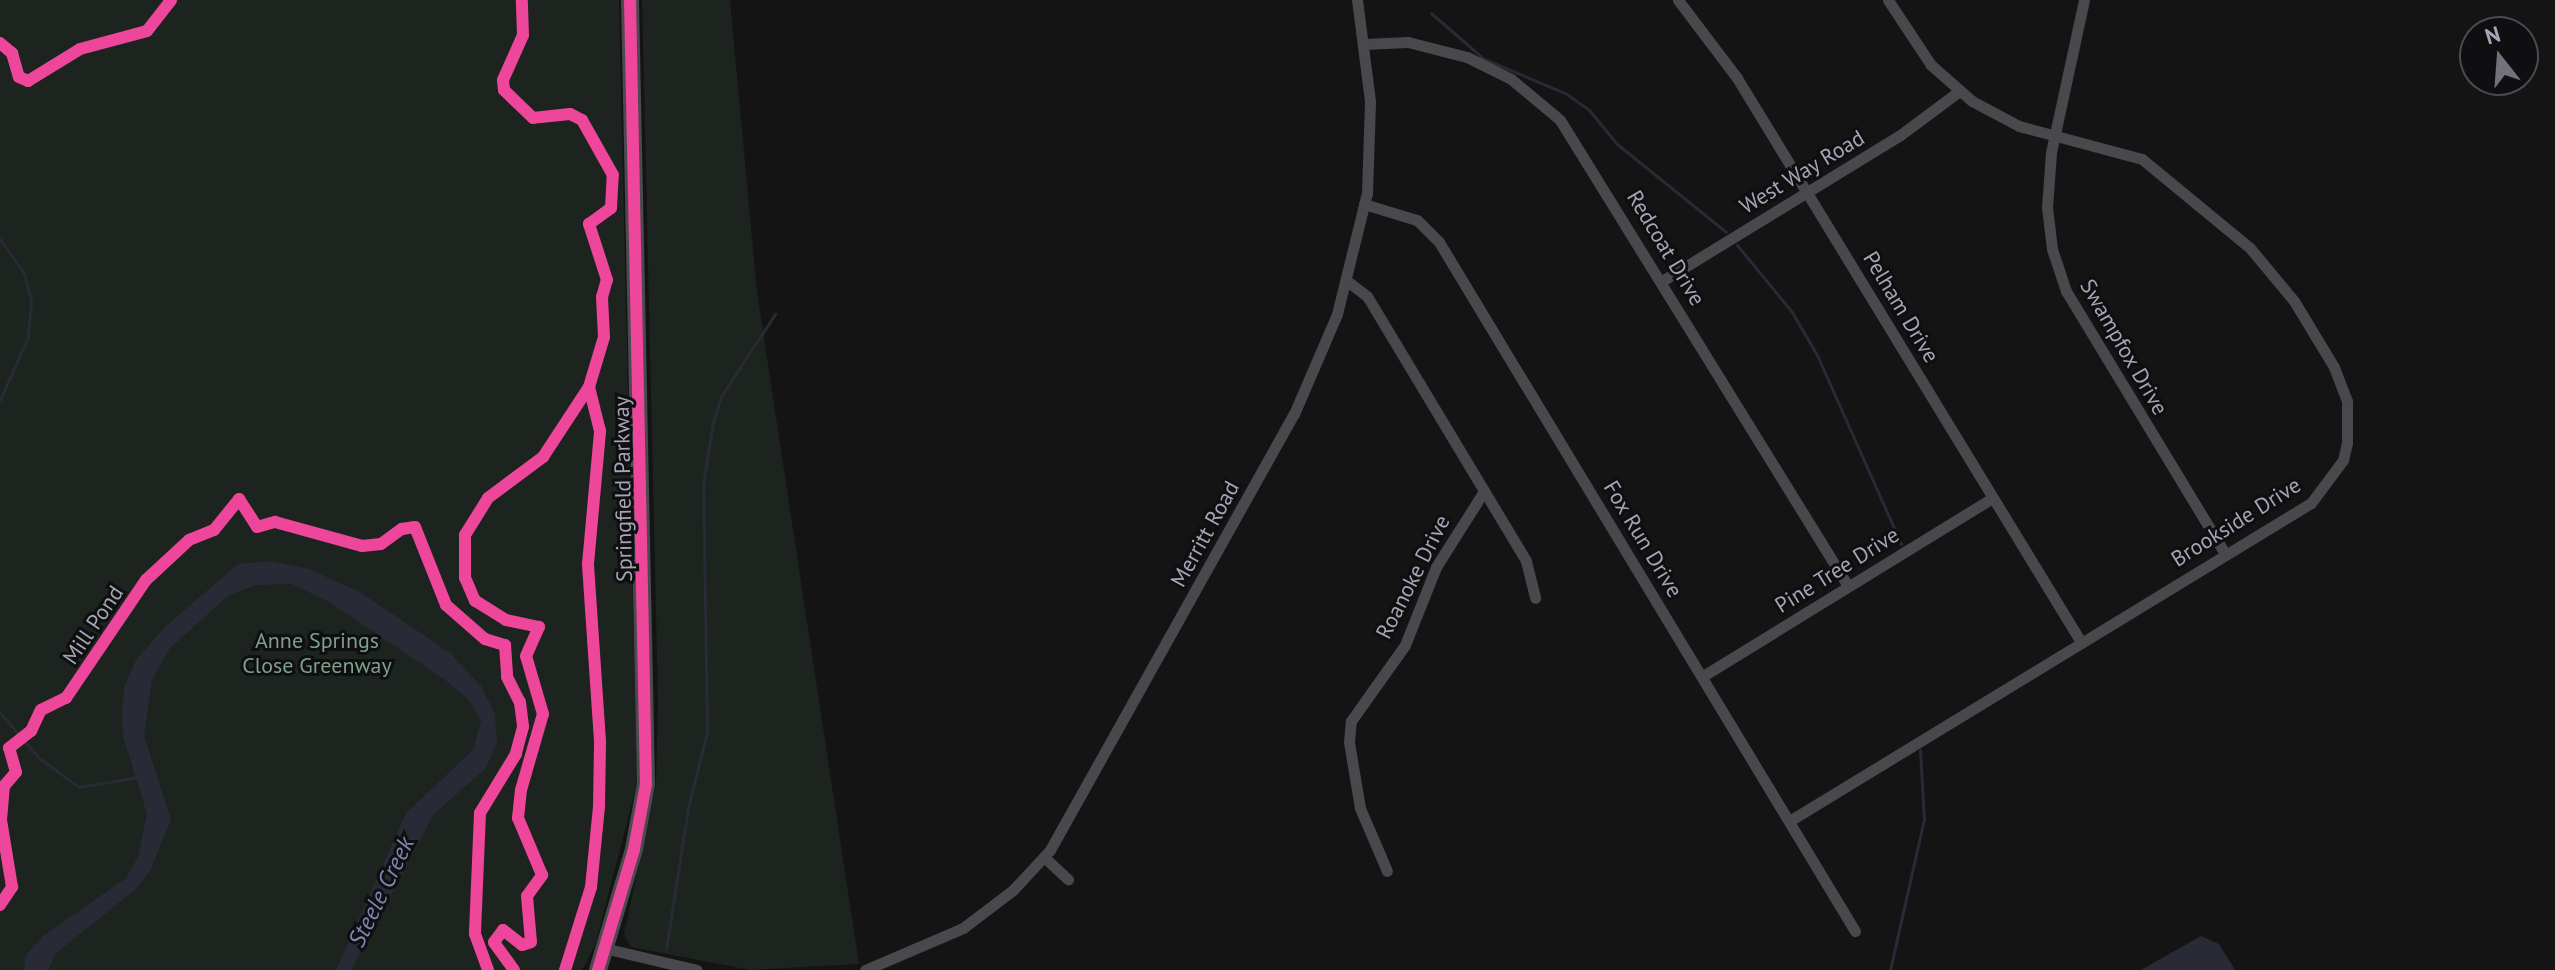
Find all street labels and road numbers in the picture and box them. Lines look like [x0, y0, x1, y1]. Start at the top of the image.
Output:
street label: West Way Road [1734, 124, 1870, 220]
street label: Redcoat Drive [1621, 186, 1711, 310]
street label: Pelham Drive [1857, 247, 1945, 367]
street label: Swampfox Drive [2074, 274, 2174, 420]
street label: Springfield Parkway [608, 396, 638, 582]
street label: Brookside Drive [2166, 472, 2306, 572]
street label: Fox Run Drive [1598, 476, 1688, 602]
street label: Merritt Road [1165, 477, 1245, 591]
street label: Roanoke Drive [1371, 511, 1455, 643]
street label: Pine Tree Drive [1770, 521, 1904, 619]
street label: Mill Pond [57, 581, 129, 669]

